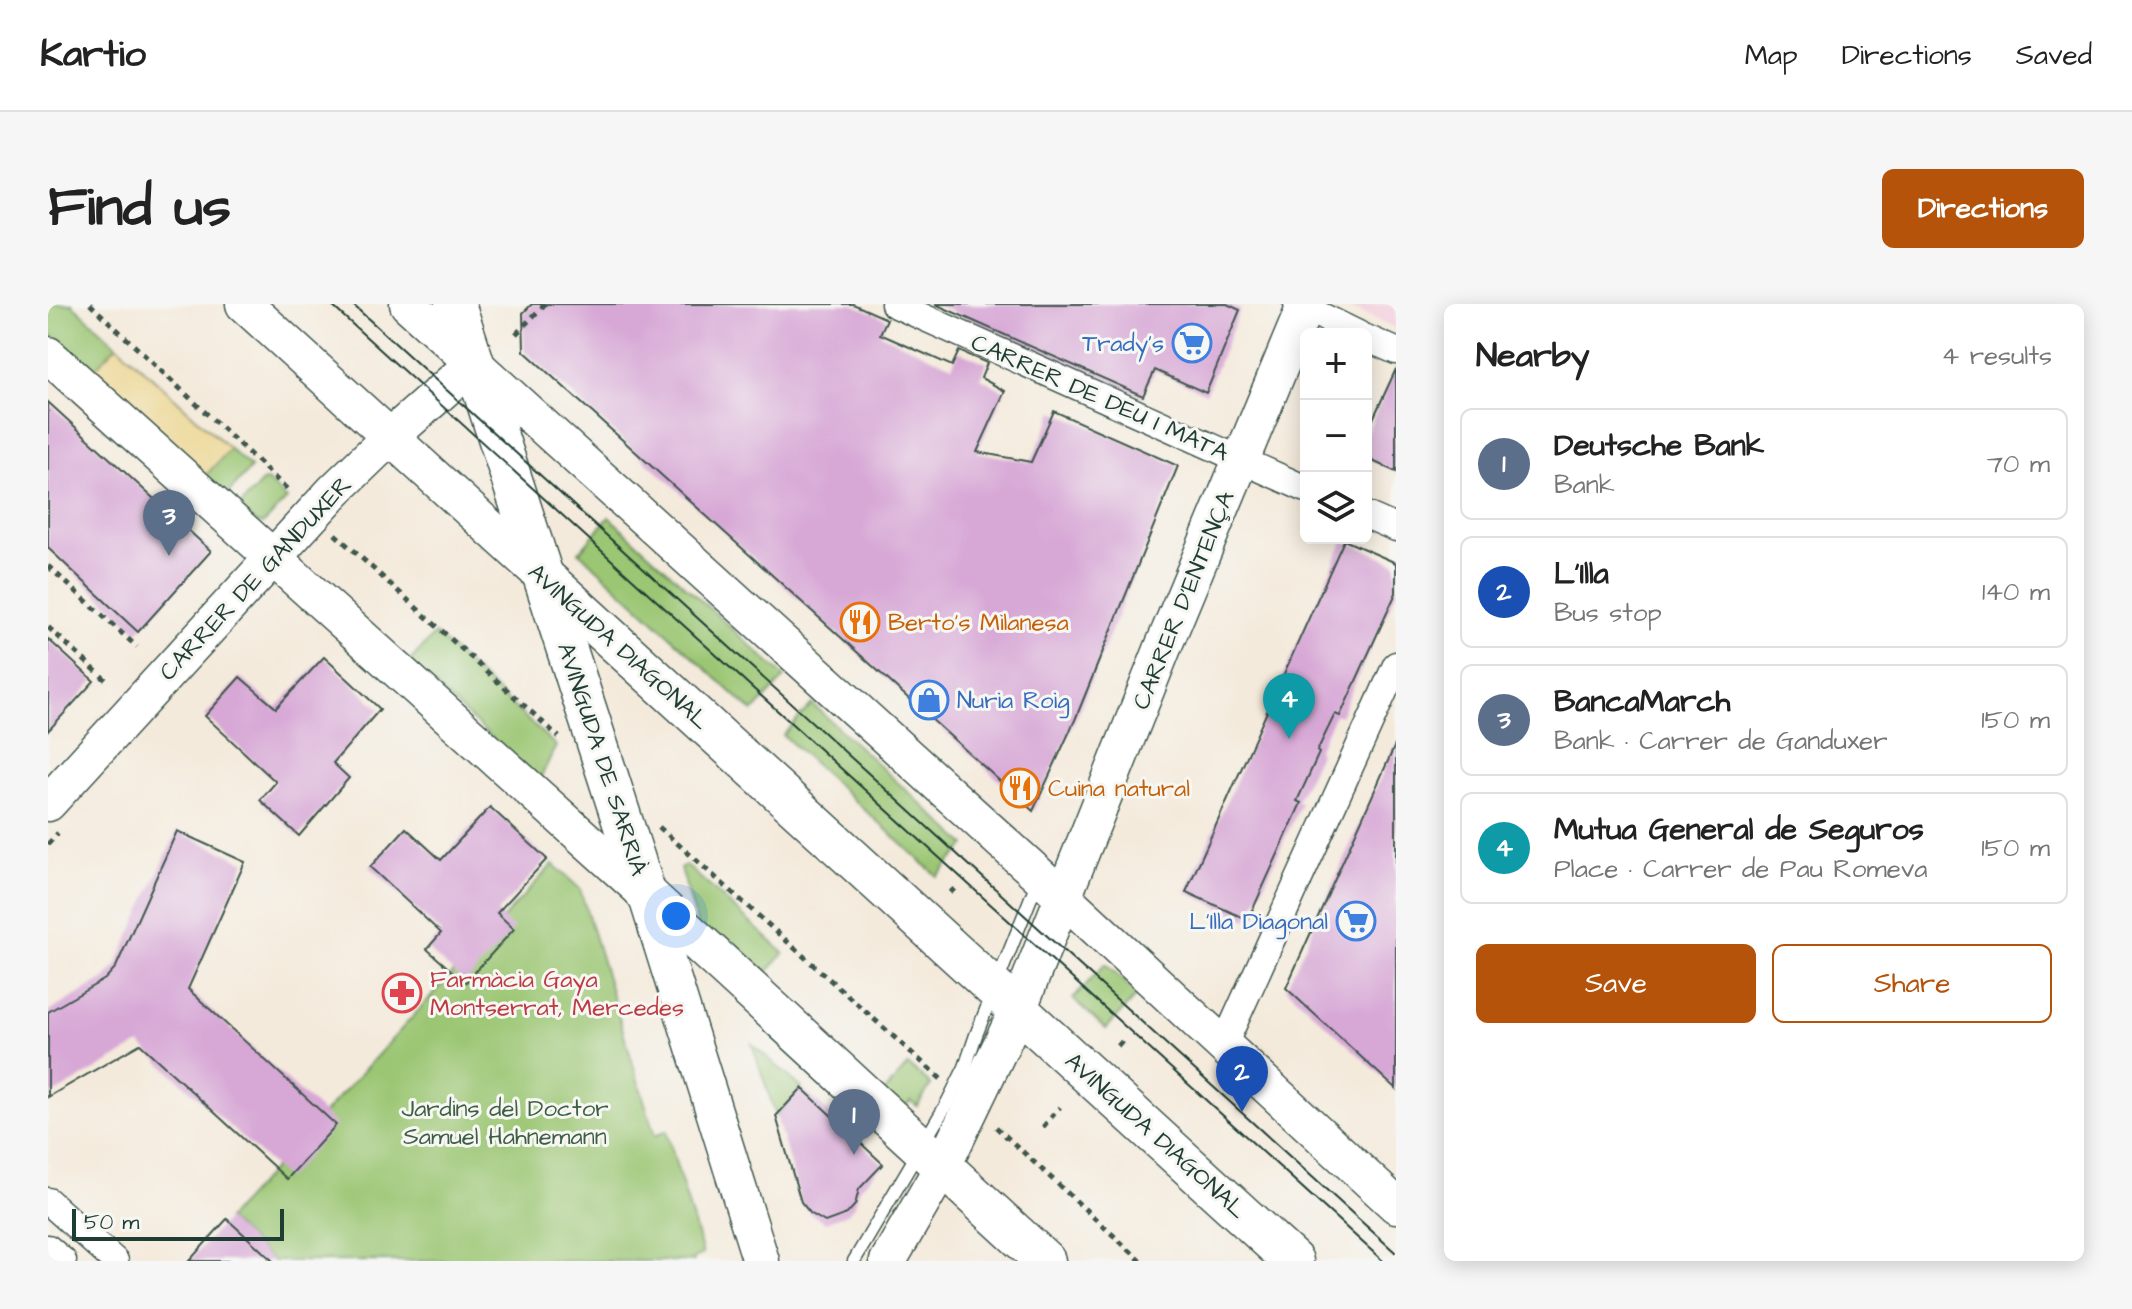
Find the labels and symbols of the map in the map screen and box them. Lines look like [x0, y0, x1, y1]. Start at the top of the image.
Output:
supermarket icon: Trady's [1171, 322, 1213, 364]
street label: CARRER DE DEU I MATA [965, 326, 1234, 470]
place label: Trady's [1082, 327, 1164, 362]
street label: CARRER DE GANDUXER [152, 469, 360, 689]
street label: CARRER D'ENTENÇA [1125, 486, 1243, 715]
pin: 3 [143, 490, 195, 556]
street label: AVINGUDA DIAGONAL [520, 556, 717, 738]
restaurant icon: Berto's Milanesa [839, 601, 881, 643]
place label: Berto's Milanesa [888, 606, 1069, 640]
street label: AVINGUDA DE SARRIÀ [548, 638, 656, 880]
pin: 4 [1263, 673, 1315, 739]
shop icon: Nuria Roig [908, 679, 950, 721]
place label: Nuria Roig [957, 684, 1070, 719]
restaurant icon: Cuina natural [999, 767, 1041, 809]
place label: Cuina natural [1048, 772, 1190, 806]
your location [656, 896, 696, 936]
supermarket icon: L'Illa Diagonal [1335, 900, 1377, 942]
place label: L'Illa Diagonal [1189, 905, 1328, 940]
place label: Farmàcia Gaya Montserrat, Mercedes [430, 963, 684, 1025]
pharmacy icon: Farmàcia Gaya Montserrat, Mercedes [381, 972, 423, 1014]
street label: AVINGUDA DIAGONAL [1057, 1045, 1254, 1227]
pin: 2 [1216, 1046, 1268, 1112]
pin: 1 [828, 1089, 880, 1155]
park label: Jardins del Doctor Samuel Hahnemann [401, 1092, 609, 1154]
scale bar [72, 1205, 284, 1241]

